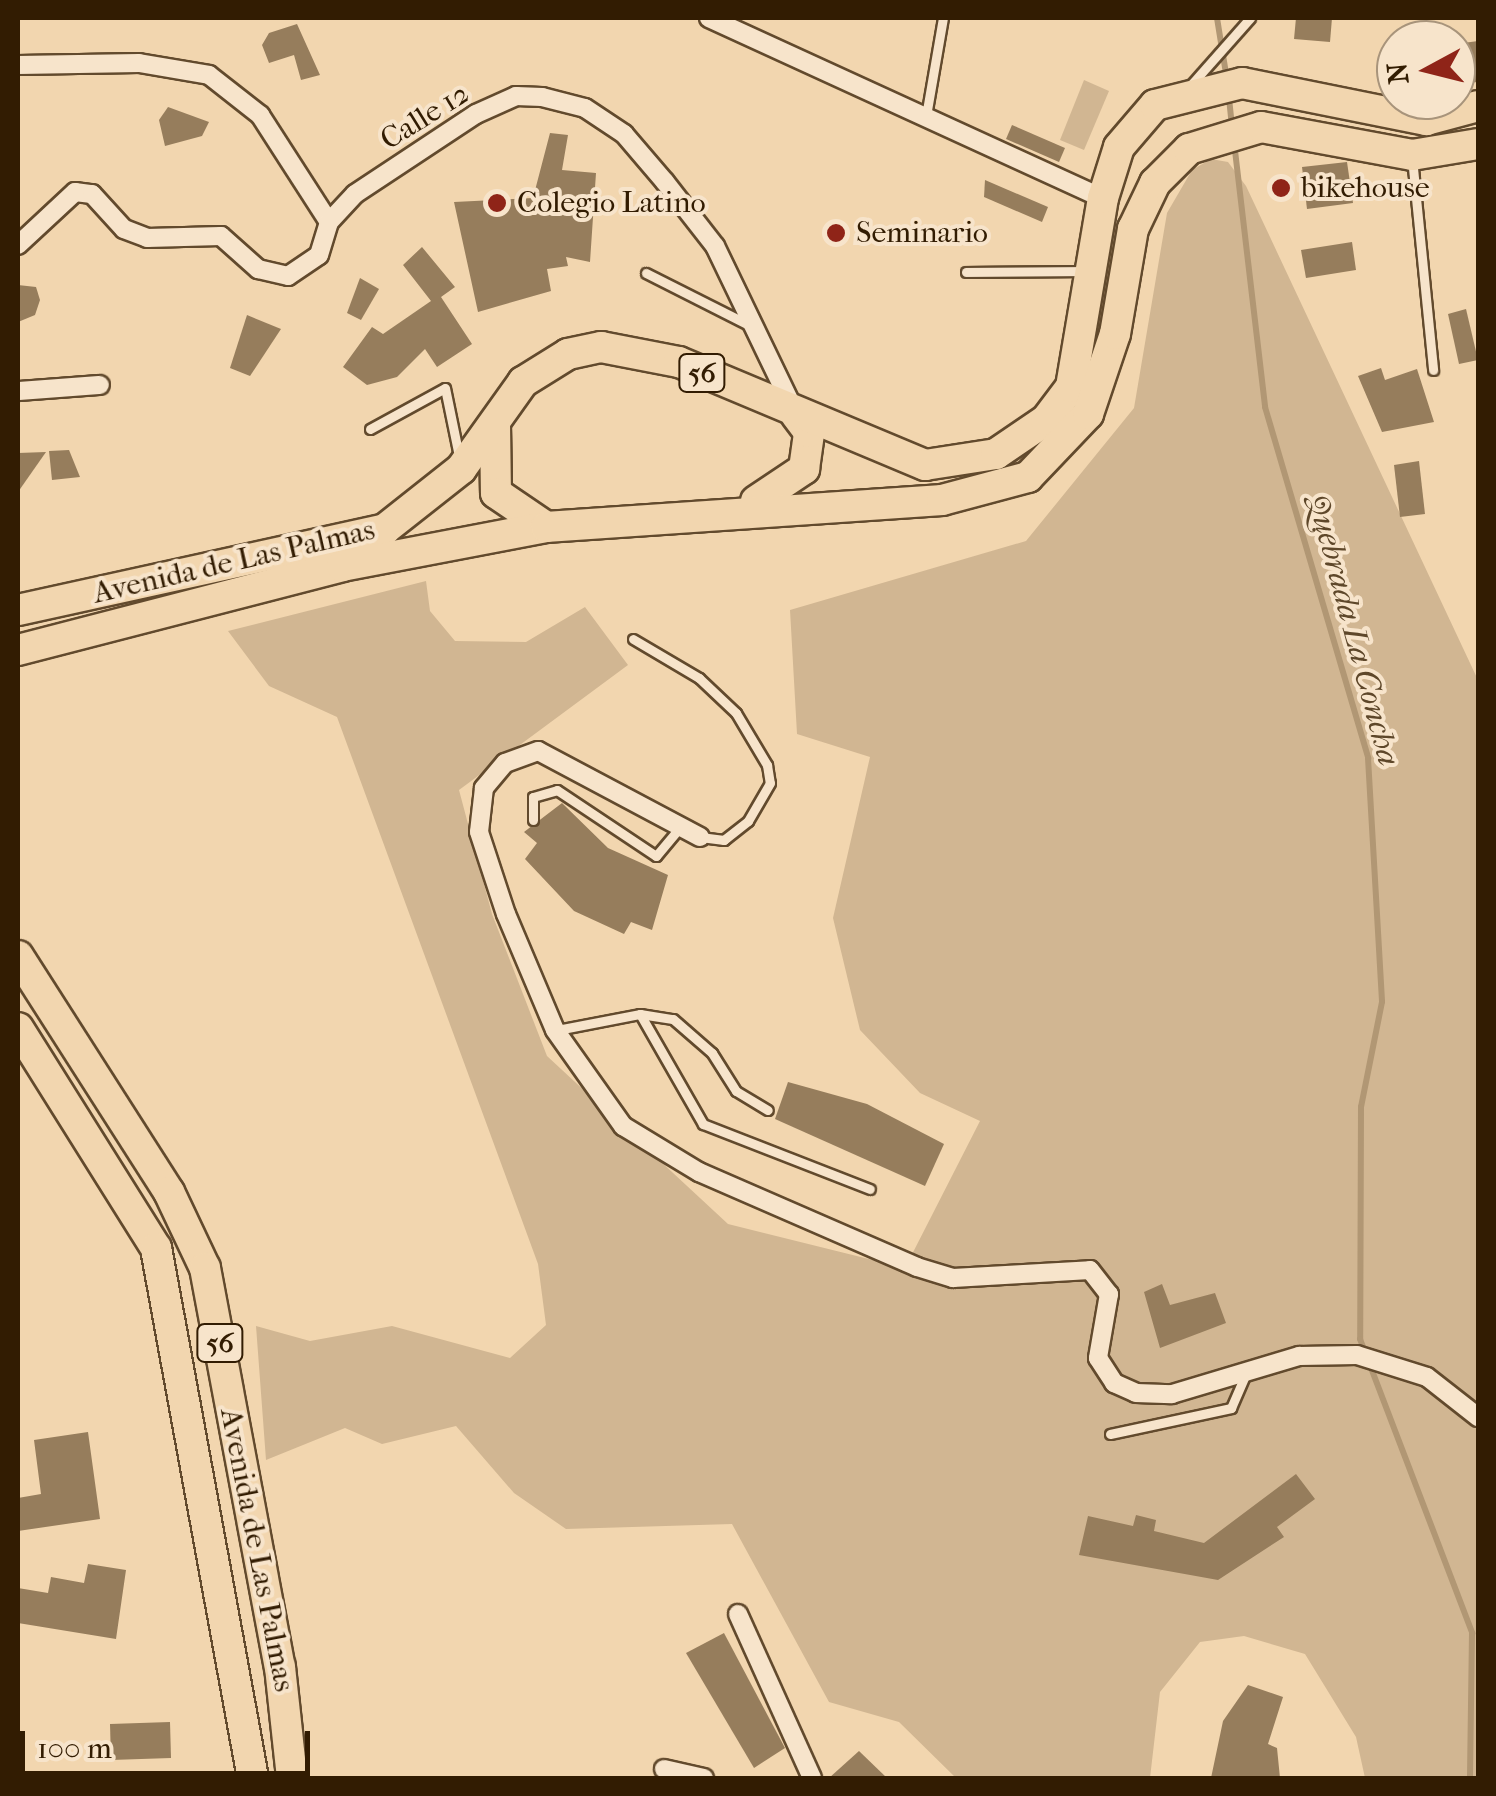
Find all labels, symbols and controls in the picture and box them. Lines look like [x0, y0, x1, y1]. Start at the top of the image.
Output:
north arrow [1376, 20, 1476, 120]
text: N [1380, 61, 1415, 86]
street label: Calle 12 [374, 76, 476, 158]
place label: bikehouse [1301, 170, 1430, 206]
marker: bikehouse [1270, 177, 1292, 199]
place label: Colegio Latino [517, 185, 706, 221]
marker: Colegio Latino [486, 192, 508, 214]
place label: Seminario [856, 215, 988, 251]
marker: Seminario [825, 222, 847, 244]
road number: 56 [677, 350, 727, 396]
water label: Quebrada La Concha [1298, 490, 1408, 770]
street label: Avenida de Las Palmas [90, 512, 378, 612]
road number: 56 [195, 1320, 245, 1366]
street label: Avenida de Las Palmas [212, 1405, 302, 1695]
scale bar [25, 1711, 315, 1773]
text: 100 m [37, 1731, 112, 1766]

